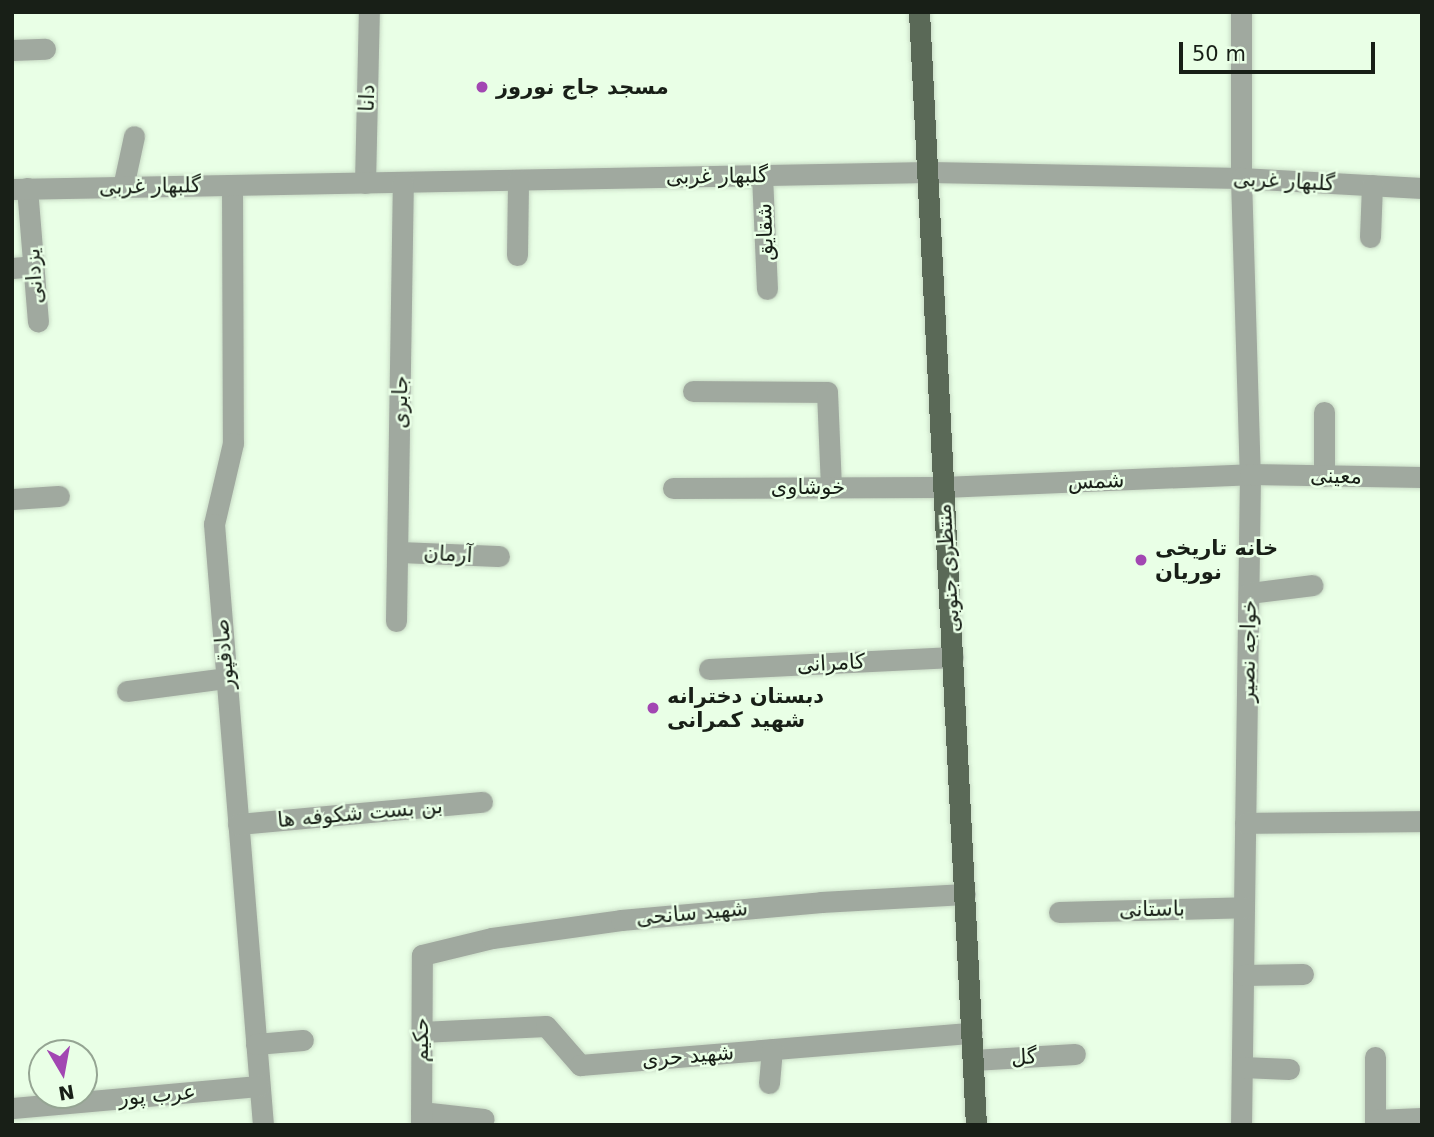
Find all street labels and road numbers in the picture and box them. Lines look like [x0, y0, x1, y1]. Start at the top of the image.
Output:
street label: دانا [354, 84, 380, 112]
street label: گلبهار غربی [666, 163, 768, 189]
street label: گلبهار غربی [1232, 166, 1336, 196]
street label: گلبهار غربی [99, 173, 201, 199]
street label: شقایق [751, 203, 779, 261]
street label: یزدانی [19, 247, 49, 305]
street label: جابری [387, 375, 413, 429]
street label: معینی [1310, 463, 1362, 489]
street label: شمس [1067, 467, 1125, 495]
street label: خوشاوی [771, 474, 845, 500]
street label: منتظری جنوبی [931, 503, 965, 633]
street label: آرمان [423, 540, 473, 568]
street label: خواجه نصیر [1235, 600, 1261, 702]
street label: صادقپور [208, 618, 240, 690]
street label: کامرانی [796, 649, 866, 677]
street label: بن بست شکوفه ها [276, 793, 444, 833]
street label: شهید سانحی [635, 896, 749, 930]
street label: باستانی [1119, 896, 1185, 922]
street label: حکیم [408, 1018, 434, 1062]
street label: شهید حری [641, 1039, 735, 1073]
street label: گل [1010, 1044, 1038, 1070]
street label: عرب پور [117, 1079, 197, 1111]

